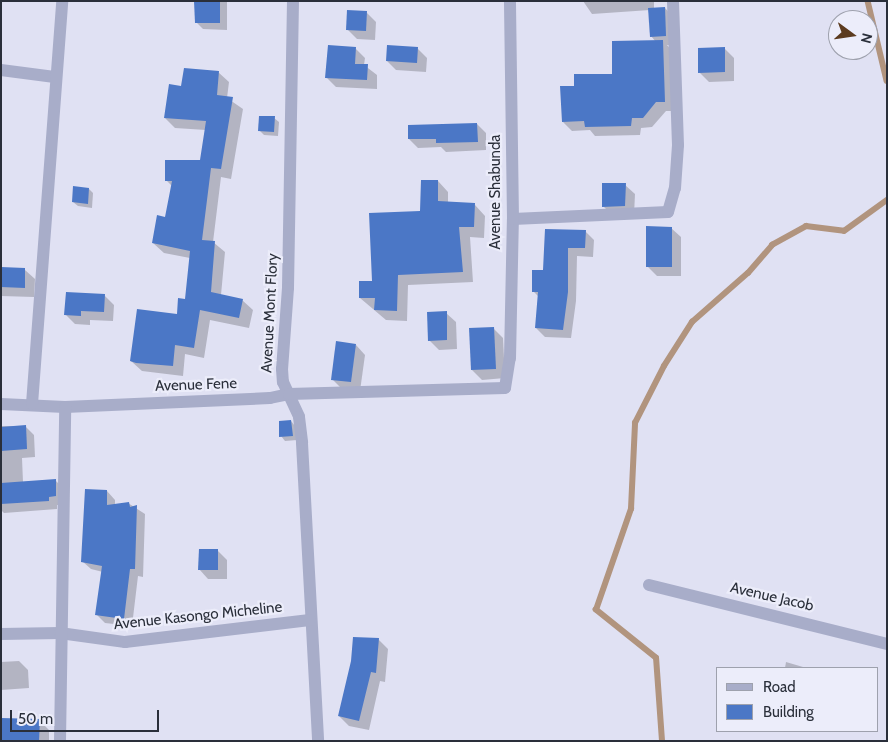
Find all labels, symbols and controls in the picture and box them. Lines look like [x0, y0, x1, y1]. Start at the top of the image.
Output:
north arrow [828, 10, 878, 60]
text: N [857, 31, 877, 45]
street label: Avenue Shabunda [487, 134, 505, 250]
street label: Avenue Mont Flory [258, 253, 282, 373]
street label: Avenue Fene [155, 375, 237, 395]
street label: Avenue Jacob [729, 579, 815, 615]
street label: Avenue Kasongo Micheline [113, 598, 283, 634]
legend [716, 667, 878, 732]
text: Road [763, 678, 796, 696]
scale bar [12, 700, 161, 732]
text: Building [763, 703, 814, 721]
text: 50 m [18, 710, 53, 728]

